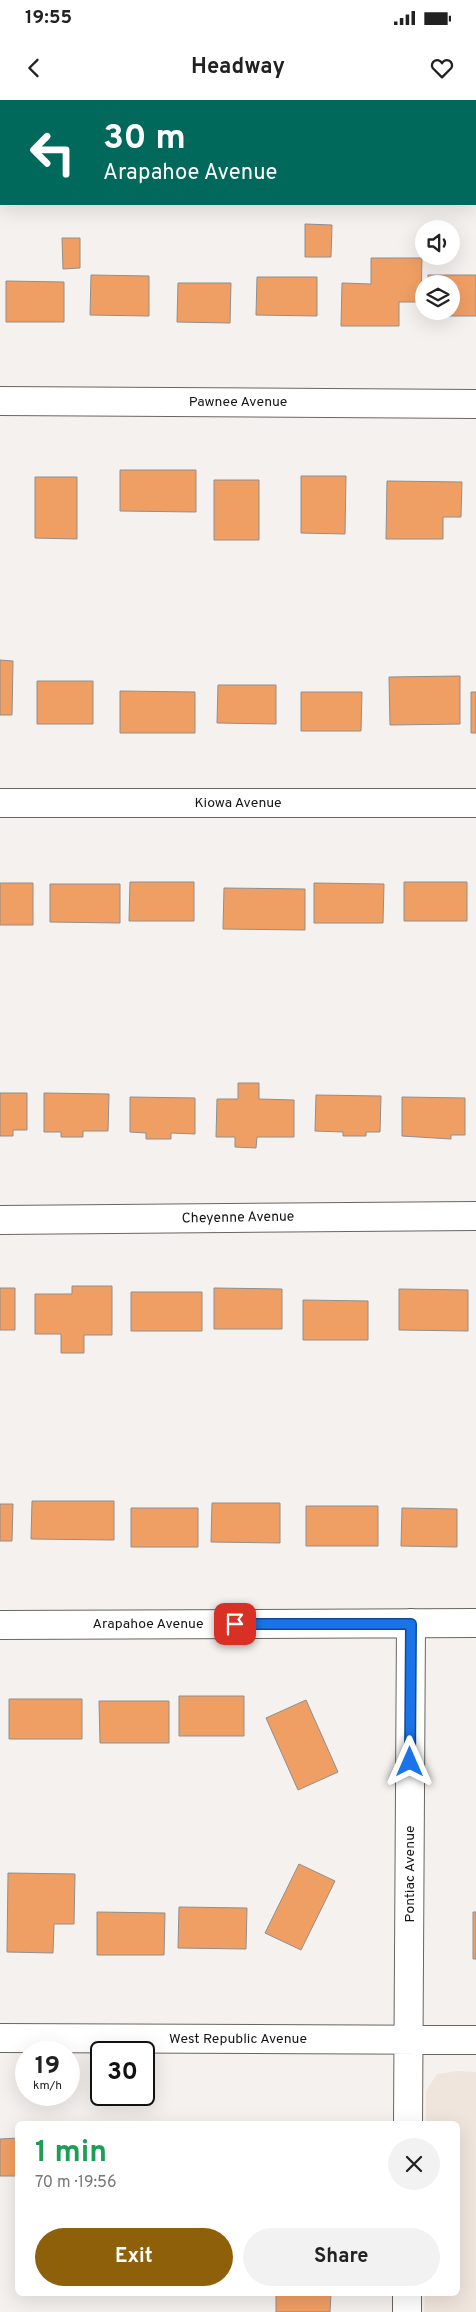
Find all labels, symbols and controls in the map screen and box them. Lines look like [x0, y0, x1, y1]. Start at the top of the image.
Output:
text: 19:55 [25, 6, 72, 30]
icon: back [20, 54, 48, 82]
text: Headway [191, 54, 285, 81]
icon: heart [428, 54, 456, 82]
text: 30 m [103, 117, 186, 161]
icon: left [20, 120, 85, 185]
text: Arapahoe Avenue [103, 160, 277, 187]
map controls [415, 220, 460, 320]
button: sound [415, 220, 460, 265]
button: layers [415, 275, 460, 320]
street label: Pawnee Avenue [189, 394, 287, 411]
street label: Kiowa Avenue [194, 795, 282, 812]
street label: Cheyenne Avenue [182, 1209, 294, 1227]
pin [214, 1603, 256, 1645]
icon: arrive [221, 1610, 249, 1638]
street label: Arapahoe Avenue [93, 1616, 203, 1633]
position arrow [383, 1735, 435, 1787]
street label: Pontiac Avenue [402, 1826, 419, 1922]
street label: West Republic Avenue [169, 2031, 307, 2048]
speed limit sign: 30 [90, 2041, 155, 2106]
text: 19 [35, 2051, 60, 2083]
text: km/h [33, 2078, 62, 2094]
text: 1 min [35, 2135, 107, 2172]
button: close [388, 2138, 440, 2190]
text: 70 m · 19:56 [35, 2173, 117, 2193]
button: Exit [35, 2228, 233, 2286]
button: Share [243, 2228, 440, 2286]

